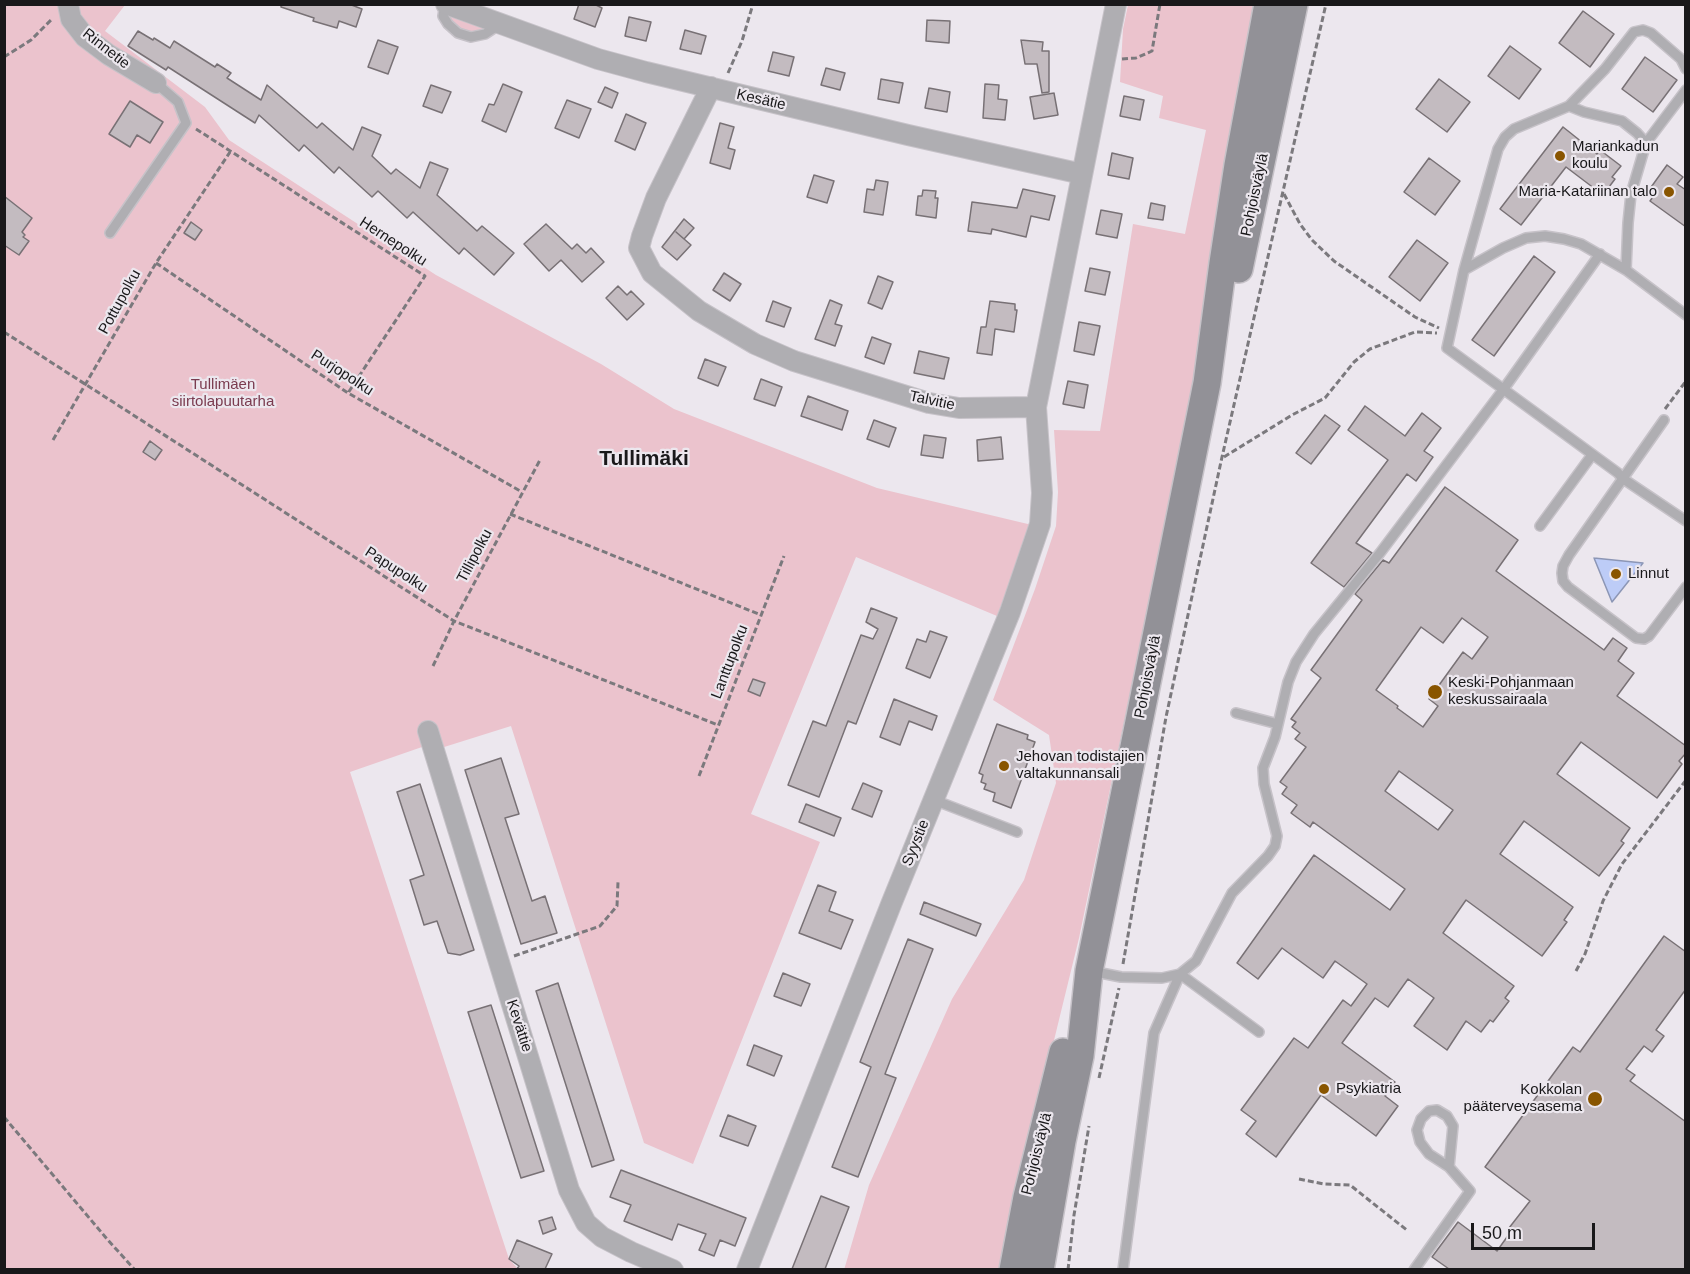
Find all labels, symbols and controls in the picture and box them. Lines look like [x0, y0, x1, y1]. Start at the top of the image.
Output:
street label: Rinnetie [79, 25, 133, 73]
street label: Kesätie [735, 86, 787, 114]
place label: Mariankadun koulu [1572, 138, 1659, 173]
marker: Mariankadun koulu [1553, 149, 1567, 163]
street label: Pohjoisväylä [1237, 152, 1273, 238]
place label: Maria-Katariinan talo [1519, 183, 1657, 201]
marker: Maria-Katariinan talo [1662, 185, 1676, 199]
street label: Hernepolku [356, 214, 430, 270]
street label: Pottupolku [95, 267, 145, 337]
street label: Purjopolku [307, 346, 377, 400]
park label: Tullimäen siirtolapuutarha [172, 376, 274, 411]
street label: Talvitie [908, 387, 956, 415]
district label: Tullimäki [599, 446, 689, 472]
street label: Tillipolku [453, 526, 497, 586]
street label: Papupolku [361, 543, 431, 597]
place label: Linnut [1628, 565, 1669, 583]
marker: Linnut [1609, 567, 1623, 581]
street label: Lanttupolku [708, 623, 752, 701]
street label: Pohjoisväylä [1131, 634, 1165, 720]
place label: Keski-Pohjanmaan keskussairaala [1448, 674, 1574, 709]
marker: Keski-Pohjanmaan keskussairaala [1426, 683, 1444, 701]
place label: Jehovan todistajien valtakunnansali [1016, 748, 1144, 783]
marker: Jehovan todistajien valtakunnansali [997, 759, 1011, 773]
street label: Syystie [899, 817, 933, 869]
street label: Kevättie [502, 997, 536, 1055]
place label: Psykiatria [1336, 1080, 1401, 1098]
place label: Kokkolan pääterveysasema [1464, 1081, 1582, 1116]
marker: Psykiatria [1317, 1082, 1331, 1096]
marker: Kokkolan pääterveysasema [1586, 1090, 1604, 1108]
street label: Pohjoisväylä [1018, 1111, 1056, 1197]
scale bar [1474, 1211, 1598, 1249]
text: 50 m [1482, 1223, 1522, 1243]

